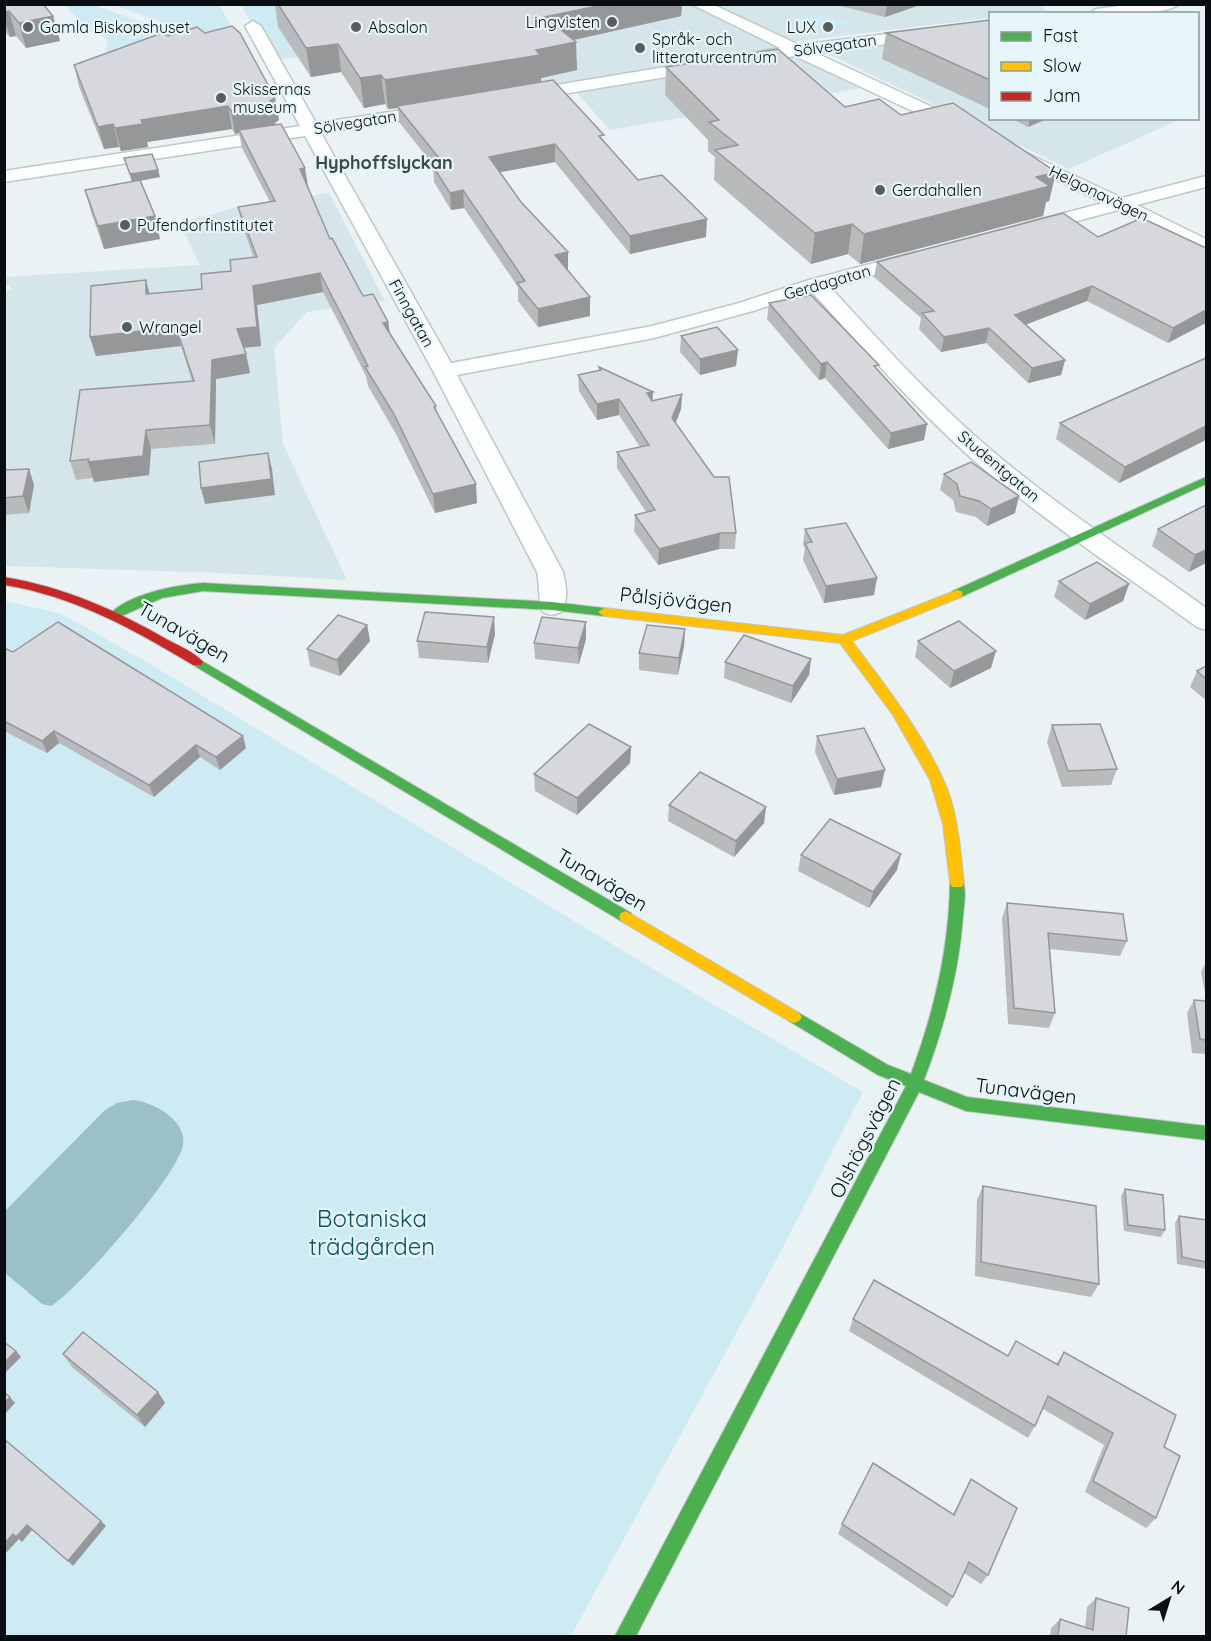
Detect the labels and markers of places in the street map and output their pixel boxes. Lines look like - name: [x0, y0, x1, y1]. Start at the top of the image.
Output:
- place label: Lingvisten: [526, 12, 600, 32]
- marker: Lingvisten: [605, 15, 619, 29]
- place label: Gamla Biskopshuset: [40, 17, 190, 37]
- place label: Absalon: [368, 17, 428, 37]
- place label: LUX: [787, 17, 816, 37]
- marker: Gamla Biskopshuset: [21, 20, 35, 34]
- marker: Absalon: [349, 20, 363, 34]
- marker: LUX: [821, 20, 835, 34]
- place label: Språk- och litteraturcentrum: [652, 29, 777, 67]
- marker: Språk- och litteraturcentrum: [633, 41, 647, 55]
- place label: Skissernas museum: [233, 79, 311, 117]
- marker: Skissernas museum: [214, 91, 228, 105]
- place label: Gerdahallen: [892, 180, 982, 200]
- marker: Gerdahallen: [873, 183, 887, 197]
- place label: Pufendorfinstitutet: [137, 215, 274, 235]
- marker: Pufendorfinstitutet: [118, 218, 132, 232]
- place label: Wrangel: [139, 317, 202, 337]
- marker: Wrangel: [120, 320, 134, 334]

